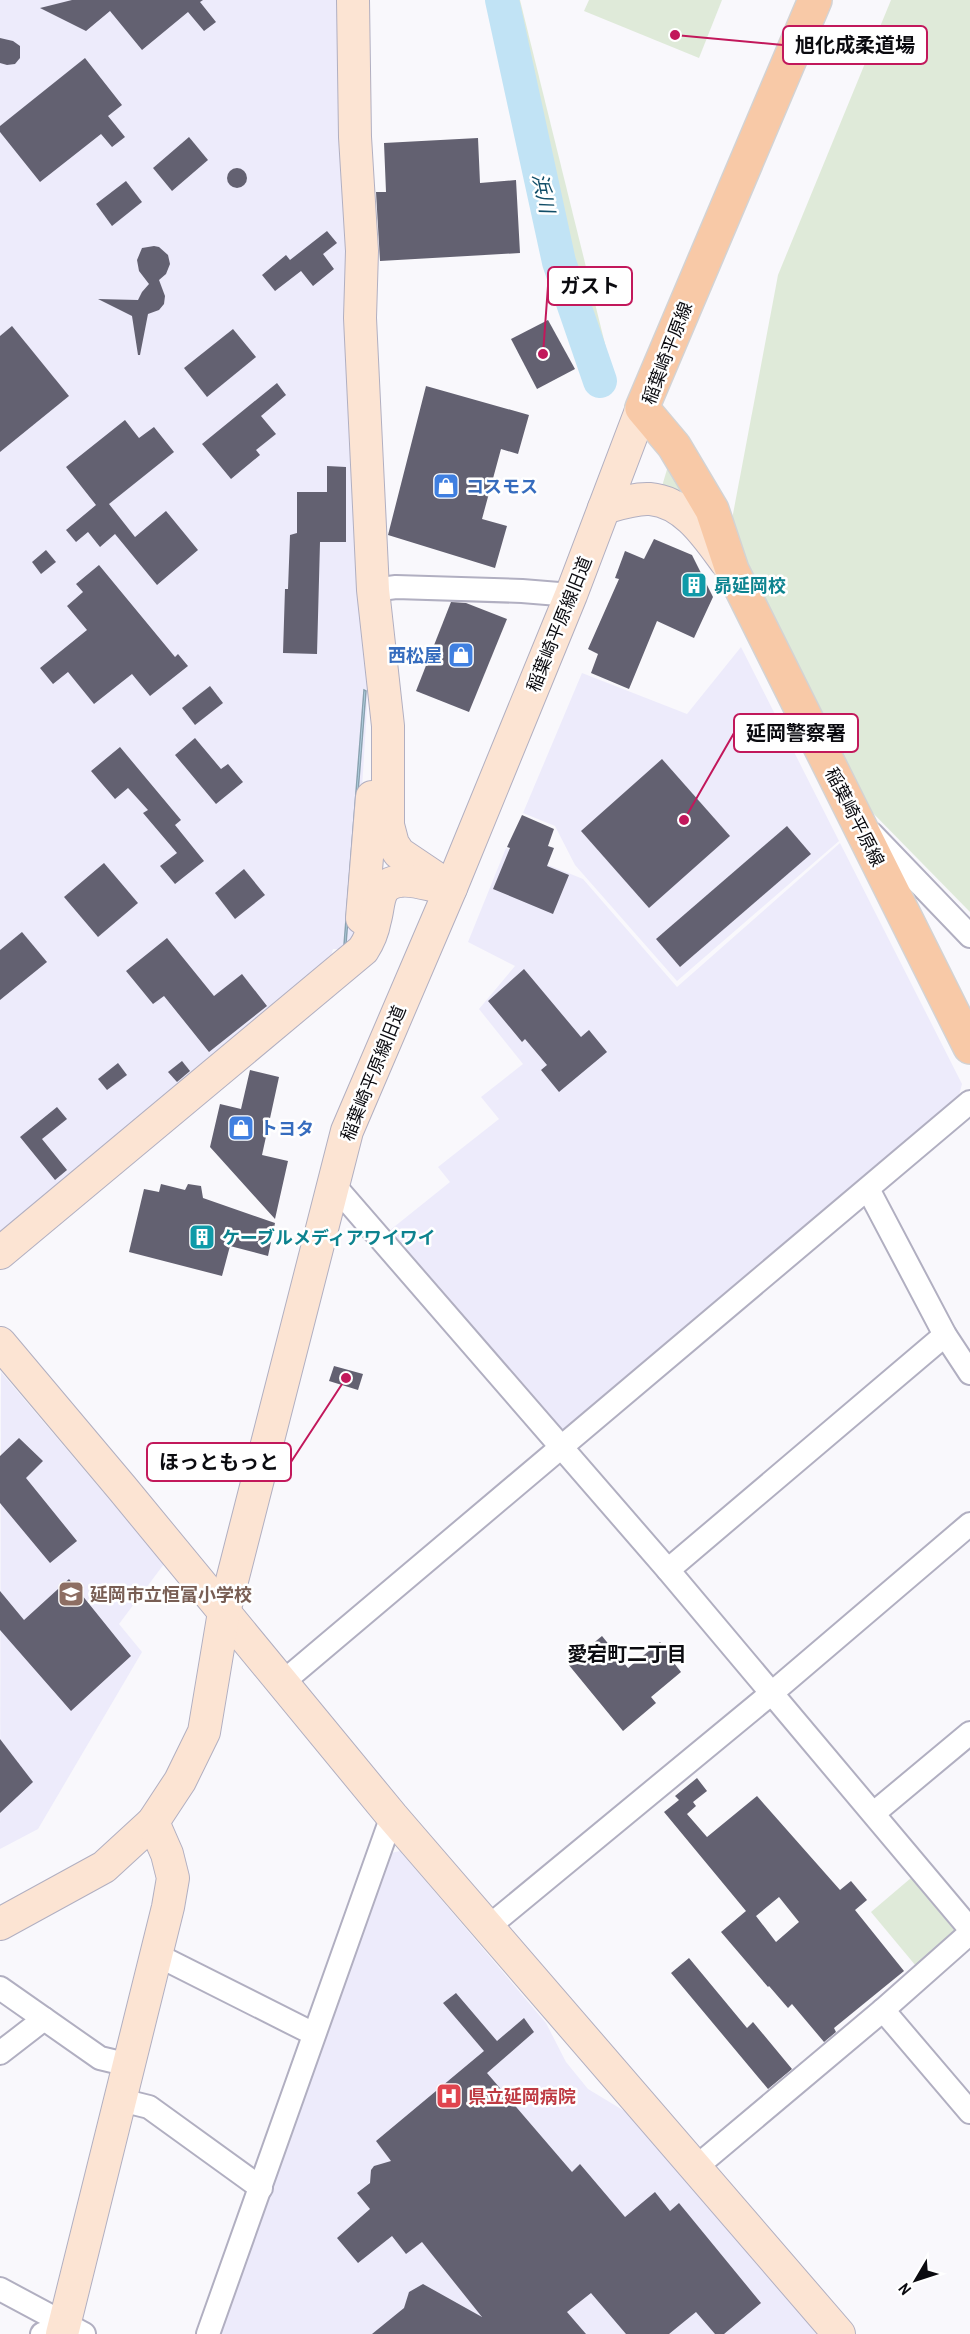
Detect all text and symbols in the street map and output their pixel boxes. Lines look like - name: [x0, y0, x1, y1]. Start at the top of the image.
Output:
- callout: 旭化成柔道場: [783, 26, 927, 64]
- text: 旭化成柔道場: [795, 31, 915, 58]
- water label: 浜川: [527, 171, 562, 217]
- callout: ガスト: [548, 267, 632, 305]
- text: ガスト: [560, 272, 620, 299]
- street label: 稲葉崎平原線: [636, 298, 698, 408]
- shop icon: コスモス: [431, 471, 461, 501]
- place label: コスモス: [466, 474, 538, 499]
- street label: 稲葉崎平原線旧道: [520, 553, 598, 695]
- building icon: 昴延岡校: [679, 570, 709, 600]
- place label: 昴延岡校: [714, 573, 786, 598]
- shop icon: 西松屋: [446, 640, 476, 670]
- place label: 西松屋: [388, 643, 442, 668]
- callout: 延岡警察署: [734, 714, 858, 752]
- text: 延岡警察署: [746, 719, 846, 746]
- street label: 稲葉崎平原線: [819, 763, 891, 871]
- street label: 稲葉崎平原線旧道: [334, 1002, 412, 1144]
- shop icon: トヨタ: [226, 1113, 256, 1143]
- place label: トヨタ: [260, 1116, 314, 1141]
- building icon: ケーブルメディアワイワイ: [187, 1222, 217, 1252]
- place label: ケーブルメディアワイワイ: [222, 1225, 436, 1250]
- callout: ほっともっと: [147, 1443, 291, 1481]
- text: ほっともっと: [159, 1448, 279, 1475]
- school or university icon: 延岡市立恒富小学校: [56, 1579, 86, 1609]
- place label: 延岡市立恒富小学校: [90, 1582, 252, 1607]
- district label: 愛宕町二丁目: [567, 1640, 687, 1667]
- hospital icon: 県立延岡病院: [434, 2081, 464, 2111]
- place label: 県立延岡病院: [468, 2084, 576, 2109]
- north arrow: [886, 2250, 946, 2310]
- text: N: [893, 2279, 916, 2300]

